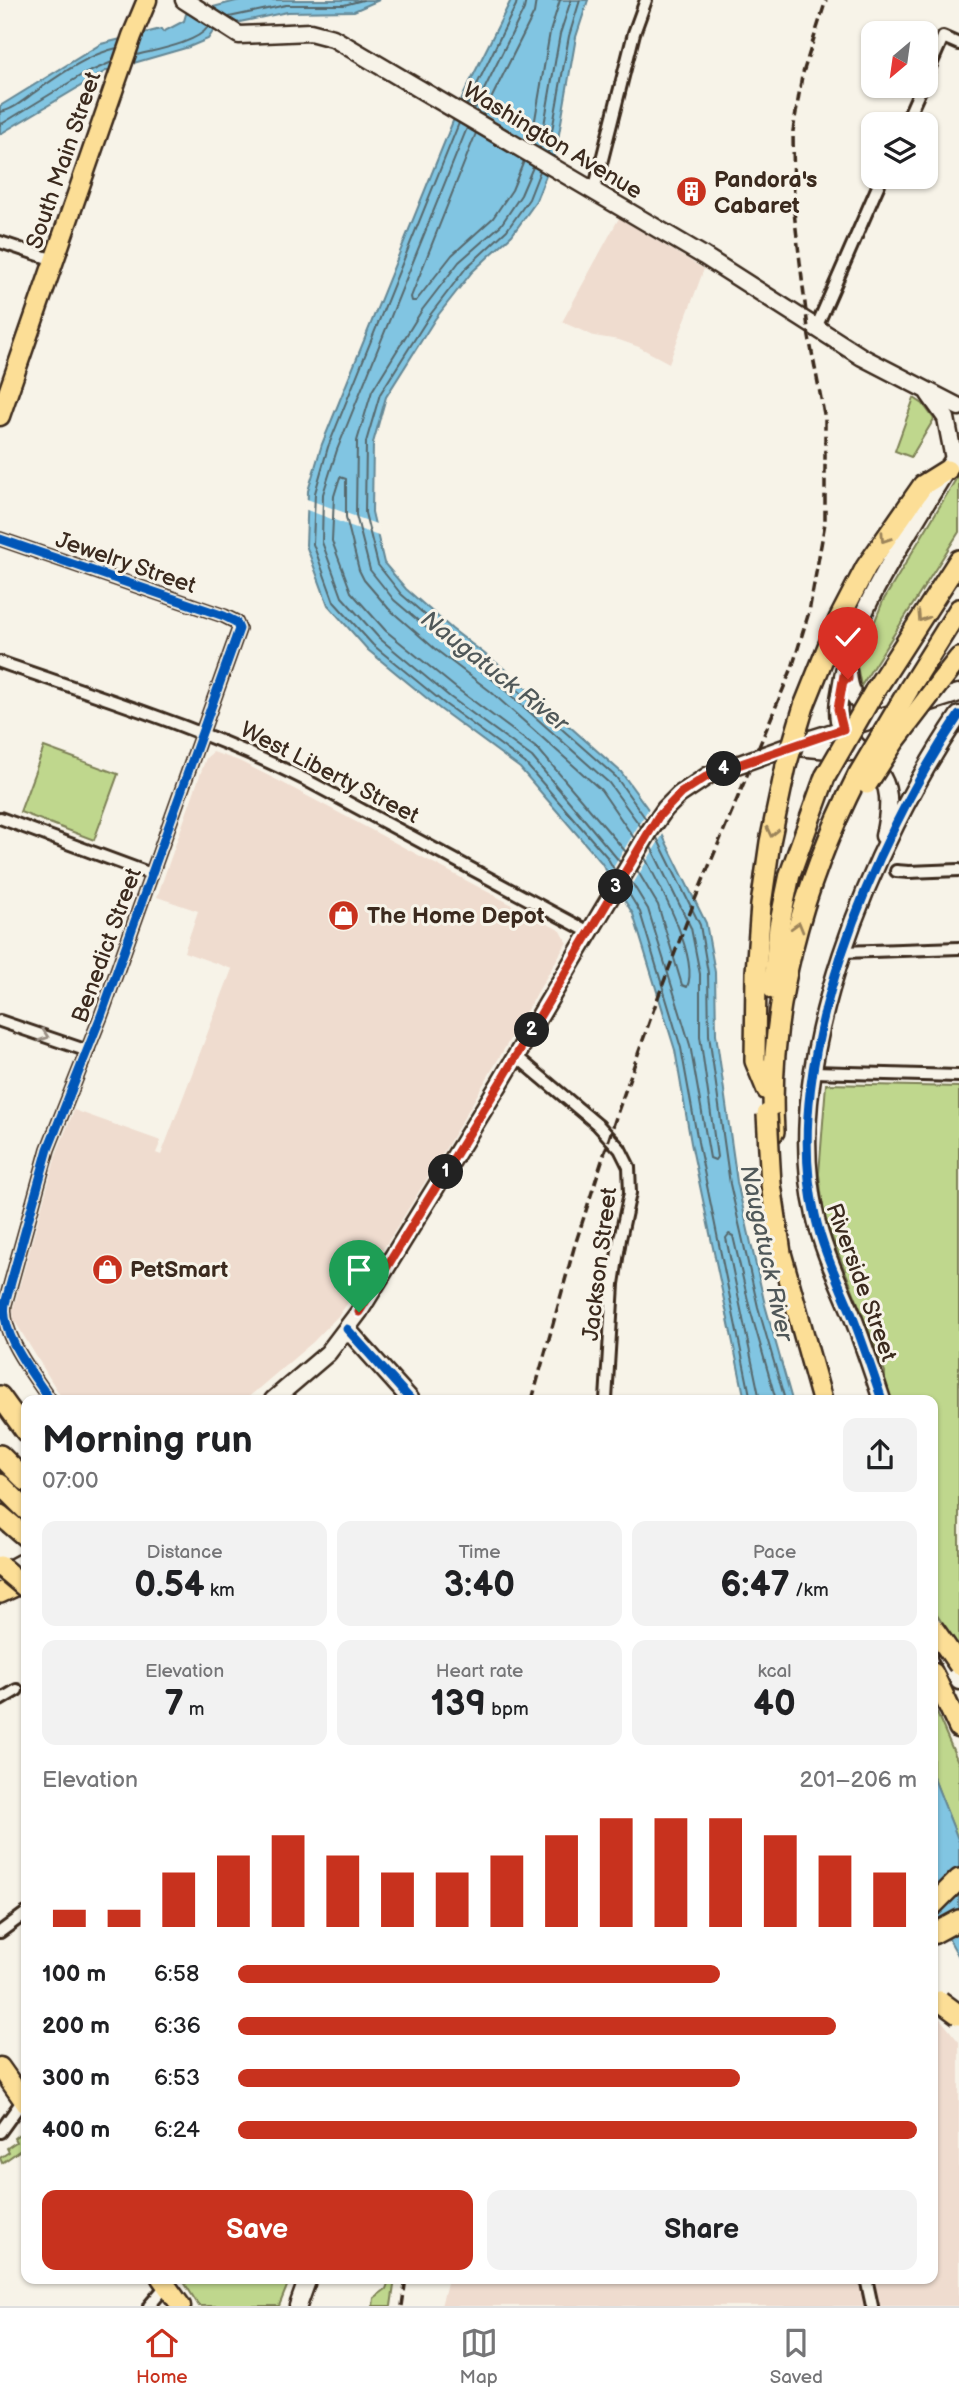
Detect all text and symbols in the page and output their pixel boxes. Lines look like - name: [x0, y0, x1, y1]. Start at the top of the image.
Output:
- north arrow: [861, 21, 938, 98]
- map controls: [861, 21, 938, 189]
- street label: South Main Street: [20, 68, 107, 253]
- street label: Washington Avenue: [458, 76, 647, 205]
- button: layers: [861, 112, 938, 189]
- place label: Pandora's Cabaret: [714, 166, 817, 220]
- building icon: Pandora's Cabaret: [674, 175, 708, 209]
- street label: Jewelry Street: [52, 526, 199, 600]
- one-way arrow: [880, 530, 893, 543]
- water label: Naugatuck River: [415, 605, 576, 739]
- pin: [818, 607, 878, 679]
- one-way arrow: [917, 610, 930, 623]
- icon: check: [829, 618, 867, 656]
- street label: West Liberty Street: [236, 716, 423, 830]
- pin: 4: [706, 752, 742, 786]
- text: 4: [718, 757, 729, 780]
- one-way arrow: [766, 826, 780, 838]
- street label: Benedict Street: [66, 864, 148, 1027]
- pin: 3: [598, 870, 634, 904]
- text: 3: [610, 875, 621, 898]
- shop icon: The Home Depot: [327, 898, 361, 932]
- place label: The Home Depot: [367, 902, 545, 930]
- one-way arrow: [790, 921, 804, 933]
- pin: 2: [514, 1012, 550, 1048]
- text: 2: [526, 1018, 537, 1041]
- one-way arrow: [37, 1028, 49, 1042]
- pin: 1: [428, 1154, 464, 1190]
- text: 1: [442, 1160, 450, 1183]
- water label: Naugatuck River: [734, 1162, 800, 1346]
- street label: Jackson Street: [577, 1186, 623, 1342]
- street label: Riverside Street: [819, 1199, 903, 1365]
- pin: [329, 1240, 389, 1312]
- icon: arrive: [340, 1251, 378, 1289]
- shop icon: PetSmart: [90, 1252, 124, 1286]
- place label: PetSmart: [130, 1256, 229, 1284]
- text: Morning run: [42, 1418, 253, 1463]
- button: share: [843, 1418, 917, 1492]
- text: 07:00: [42, 1467, 99, 1495]
- text: Distance: [147, 1541, 222, 1564]
- text: Time: [458, 1541, 501, 1564]
- text: Pace: [753, 1541, 796, 1564]
- text: 0.54: [134, 1564, 205, 1607]
- text: 3:40: [444, 1564, 515, 1607]
- text: 6:47: [720, 1564, 790, 1607]
- text: km: [205, 1579, 235, 1602]
- text: /km: [790, 1579, 829, 1602]
- text: Elevation: [145, 1660, 224, 1683]
- text: Heart rate: [436, 1660, 523, 1683]
- text: kcal: [757, 1660, 792, 1683]
- text: 7: [164, 1683, 184, 1726]
- text: 139: [430, 1683, 486, 1726]
- text: 40: [753, 1683, 796, 1726]
- text: m: [184, 1698, 205, 1721]
- text: bpm: [486, 1698, 529, 1721]
- text: Elevation: [42, 1766, 138, 1794]
- text: 201–206 m: [799, 1766, 917, 1794]
- text: 100 m: [42, 1960, 106, 1988]
- text: 6:58: [154, 1960, 199, 1988]
- text: 200 m: [42, 2012, 110, 2040]
- text: 6:36: [154, 2012, 201, 2040]
- text: 300 m: [42, 2064, 110, 2092]
- text: 6:53: [154, 2064, 200, 2092]
- text: 400 m: [42, 2116, 110, 2144]
- text: 6:24: [154, 2116, 200, 2144]
- button: Save: [42, 2190, 473, 2270]
- button: Share: [487, 2190, 917, 2270]
- tab: Home: [136, 2324, 188, 2389]
- tab: Map: [460, 2324, 498, 2389]
- tab: Saved: [770, 2324, 823, 2389]

